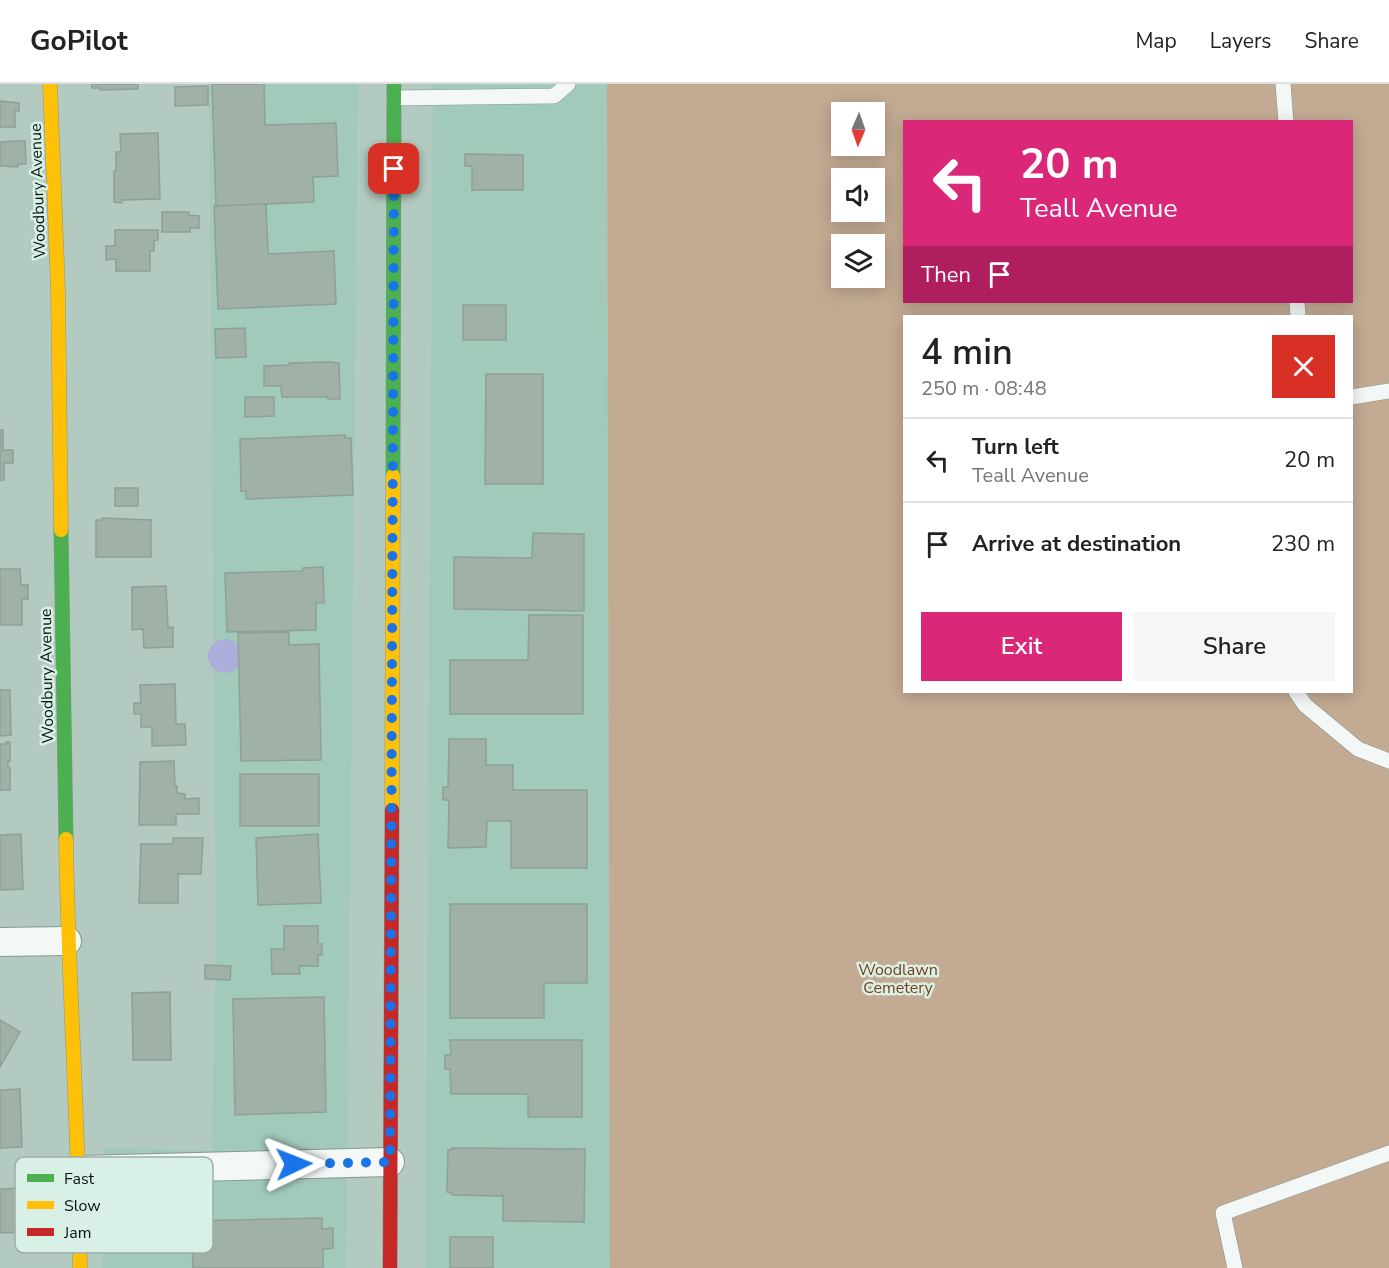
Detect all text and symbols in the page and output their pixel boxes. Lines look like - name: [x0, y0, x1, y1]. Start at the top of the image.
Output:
- text: GoPilot: [30, 22, 128, 60]
- text: Map: [1135, 27, 1177, 55]
- text: Layers: [1210, 27, 1271, 55]
- text: Share: [1304, 27, 1359, 55]
- north arrow: [831, 102, 885, 156]
- map controls: [831, 102, 885, 288]
- street label: Woodbury Avenue: [25, 123, 51, 259]
- text: 20 m: [1020, 136, 1119, 193]
- pin: [368, 143, 419, 194]
- icon: left: [921, 144, 999, 222]
- icon: arrive: [377, 152, 410, 185]
- button: sound: [831, 168, 885, 222]
- text: Teall Avenue: [1020, 190, 1178, 227]
- button: layers: [831, 234, 885, 288]
- icon: arrive: [983, 258, 1016, 291]
- text: Then: [921, 260, 971, 290]
- text: 4 min: [921, 328, 1013, 377]
- button: close: [1272, 335, 1335, 398]
- text: 250 m · 08:48: [921, 375, 1047, 402]
- text: Turn left: [972, 432, 1059, 462]
- icon: left: [921, 444, 954, 477]
- text: 20 m: [1284, 445, 1335, 475]
- text: Teall Avenue: [972, 462, 1089, 489]
- icon: arrive: [921, 528, 954, 561]
- text: Arrive at destination: [972, 529, 1181, 559]
- text: 230 m: [1271, 529, 1335, 559]
- street label: Woodbury Avenue: [35, 608, 59, 744]
- button: Exit: [921, 612, 1122, 681]
- button: Share: [1134, 612, 1335, 681]
- park label: Woodlawn Cemetery: [858, 959, 938, 999]
- position arrow: [262, 1132, 326, 1196]
- legend: [15, 1157, 213, 1253]
- text: Fast: [64, 1168, 95, 1190]
- text: Slow: [64, 1195, 101, 1217]
- text: Jam: [63, 1222, 91, 1244]

